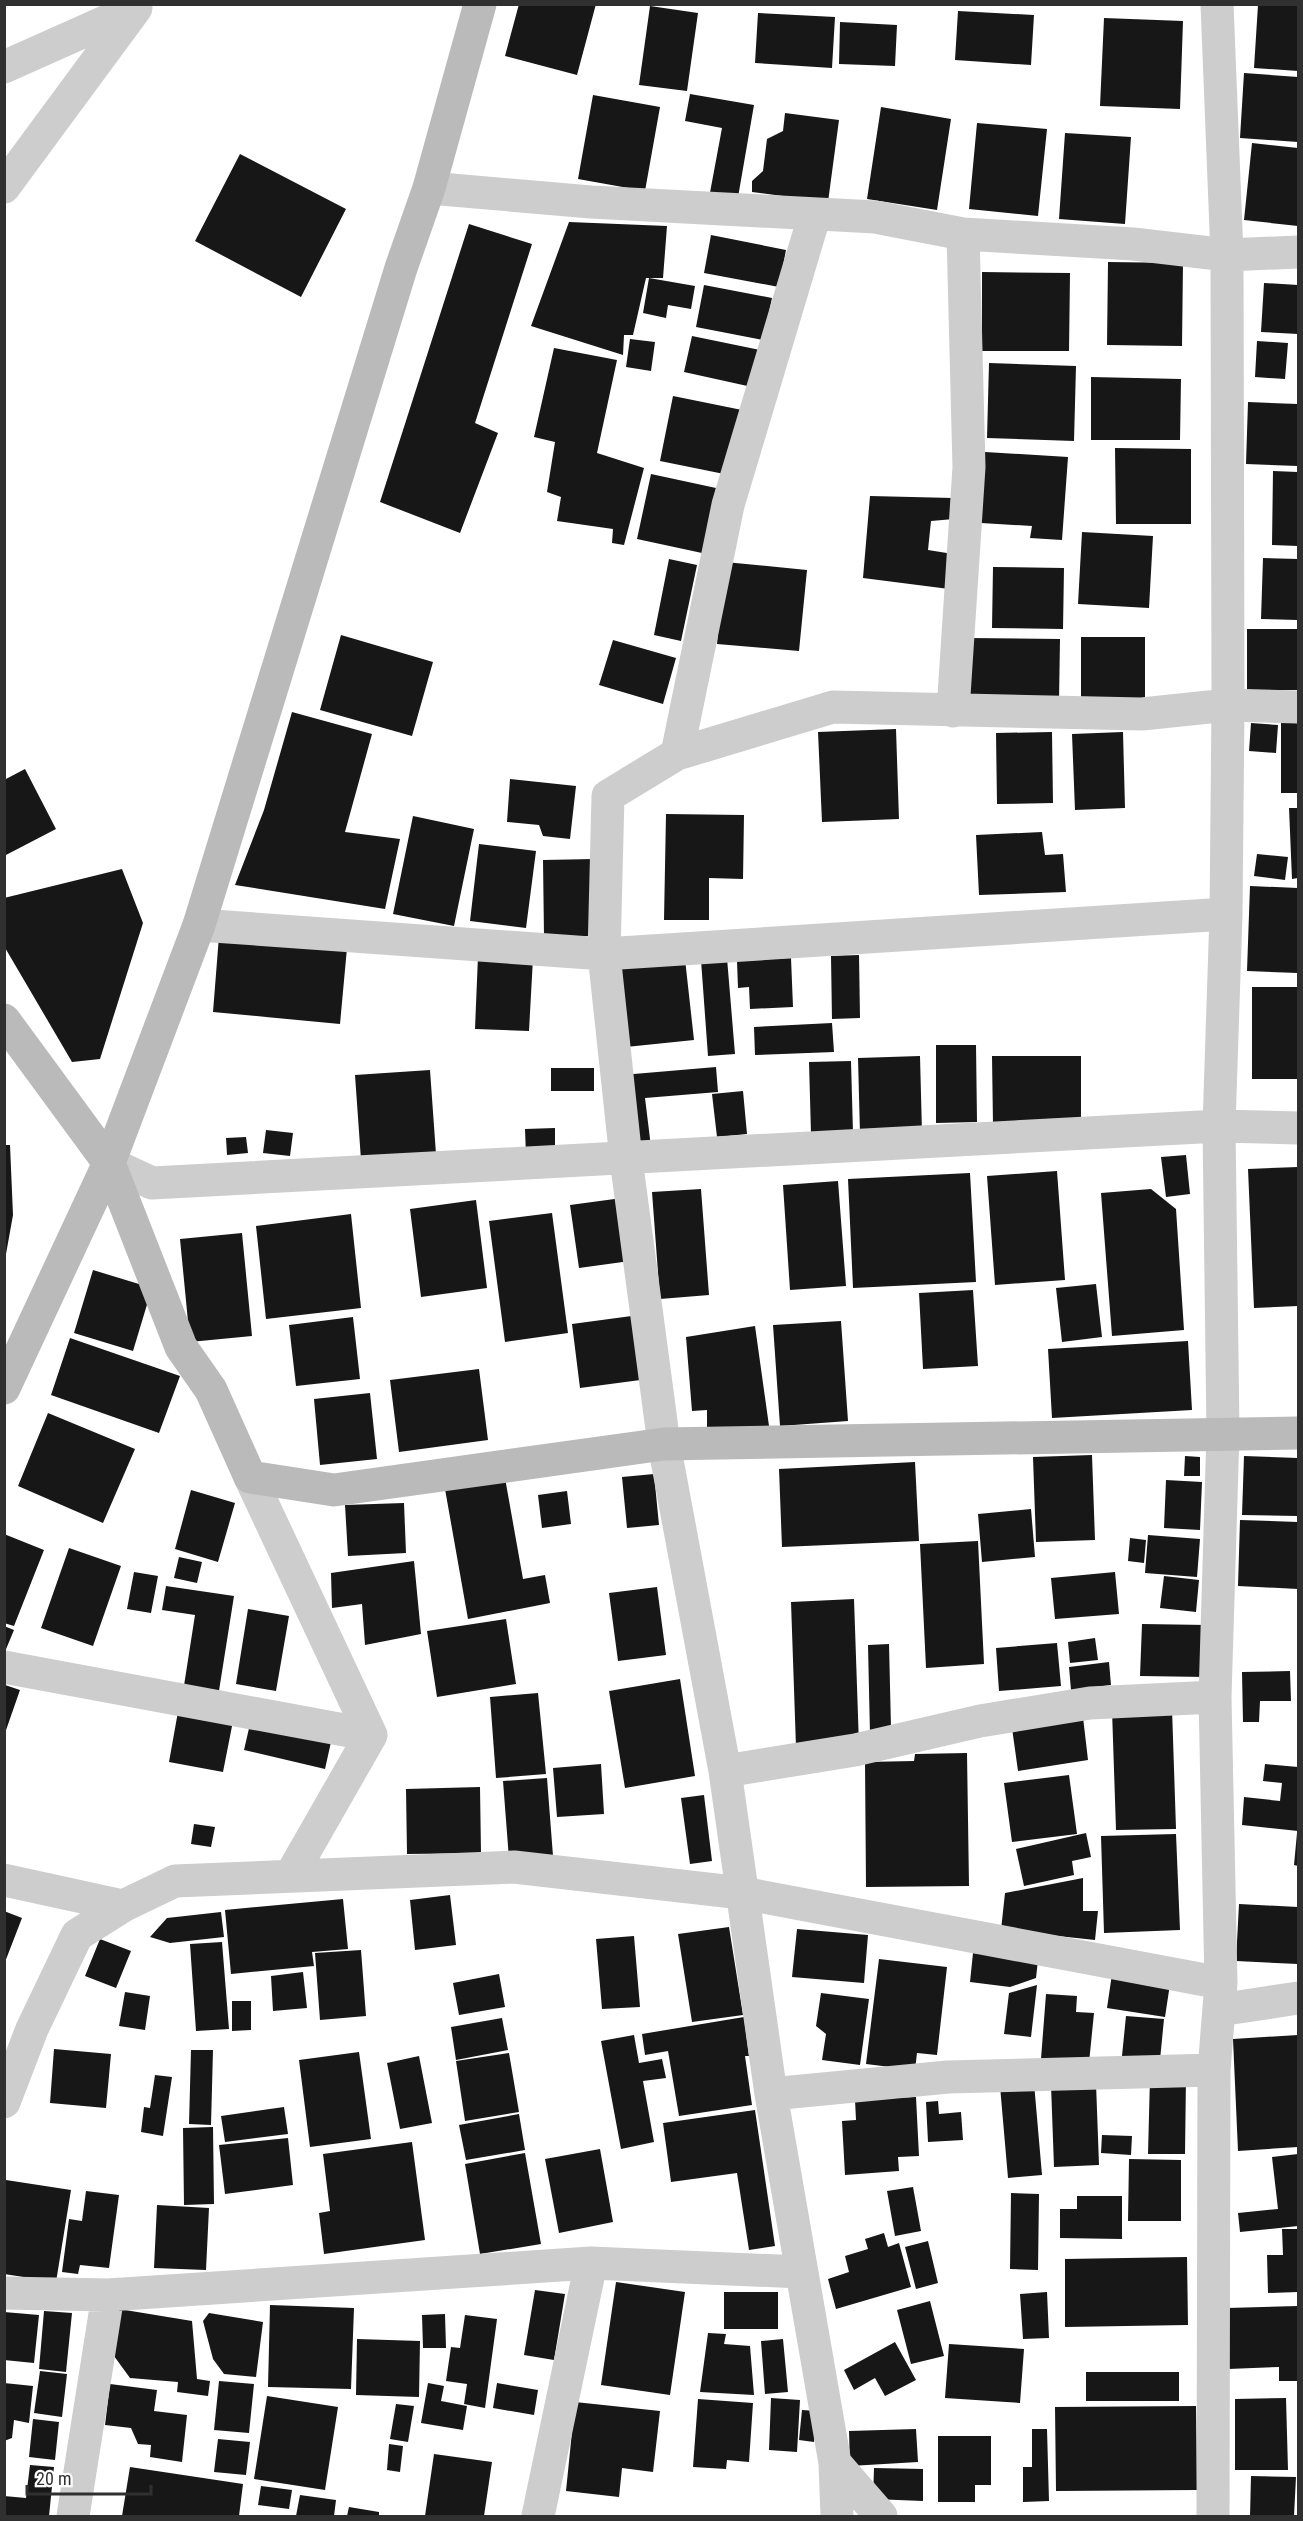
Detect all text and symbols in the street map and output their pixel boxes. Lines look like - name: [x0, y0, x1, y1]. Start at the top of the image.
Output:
- scale bar: [27, 2458, 152, 2496]
- text: 20 m: [36, 2468, 71, 2489]

